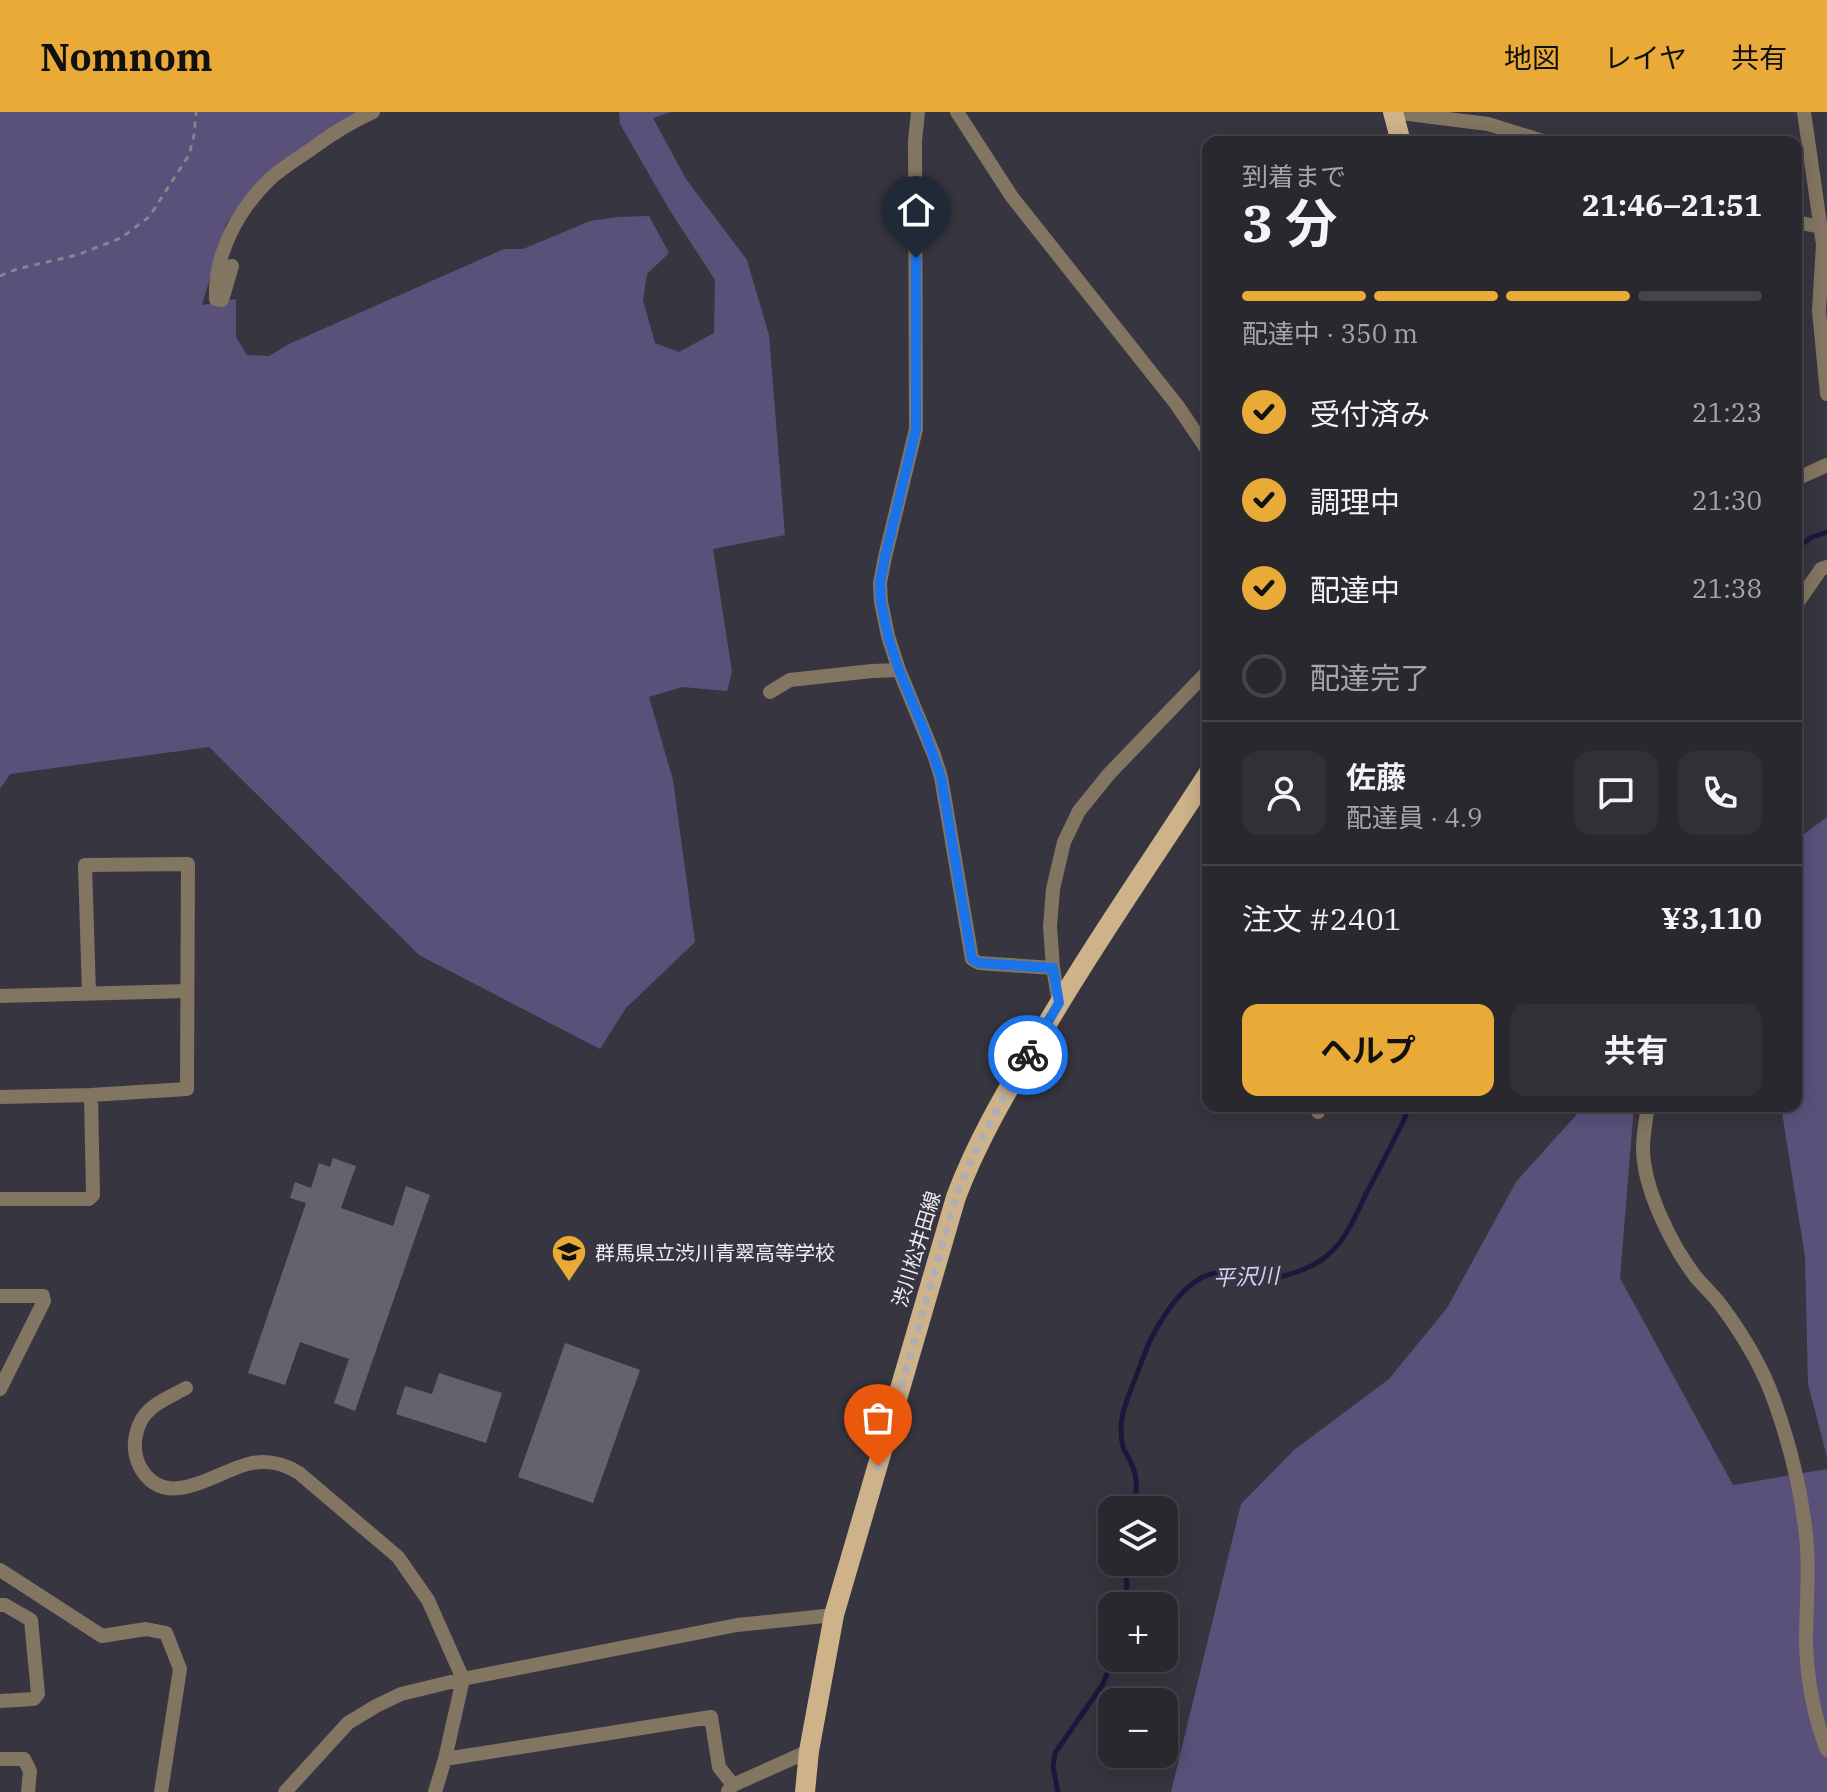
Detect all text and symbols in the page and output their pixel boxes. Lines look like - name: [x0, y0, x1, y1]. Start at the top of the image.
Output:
- text: Nomnom: [40, 32, 213, 81]
- text: 地図: [1504, 39, 1560, 76]
- text: レイヤ: [1604, 39, 1687, 76]
- text: 共有: [1731, 39, 1787, 76]
- text: 到着まで: [1242, 159, 1346, 193]
- pin: [882, 176, 950, 258]
- text: 21:46–21:51: [1582, 185, 1762, 224]
- icon: home: [894, 188, 938, 232]
- text: 3 分: [1242, 189, 1337, 256]
- text: 配達中 · 350 m: [1242, 316, 1418, 350]
- icon: check: [1242, 390, 1286, 434]
- text: 受付済み: [1310, 394, 1430, 433]
- text: 21:23: [1692, 395, 1762, 429]
- icon: check: [1242, 478, 1286, 522]
- text: 調理中: [1310, 482, 1400, 521]
- text: 21:30: [1692, 483, 1762, 517]
- icon: check: [1242, 566, 1286, 610]
- text: 配達中: [1310, 570, 1400, 609]
- text: 21:38: [1692, 571, 1762, 605]
- text: 配達完了: [1310, 658, 1430, 697]
- button: person: [1242, 751, 1326, 835]
- button: chat: [1574, 751, 1658, 835]
- button: phone: [1678, 751, 1762, 835]
- text: 佐藤: [1346, 757, 1406, 796]
- text: 配達員 · 4.9: [1346, 800, 1483, 834]
- text: ¥3,110: [1661, 898, 1762, 937]
- text: 注文 #2401: [1242, 899, 1402, 938]
- button: ヘルプ: [1242, 1004, 1494, 1096]
- button: 共有: [1510, 1004, 1762, 1096]
- courier: [988, 1015, 1068, 1095]
- icon: bike: [1006, 1033, 1050, 1077]
- street label: 渋川松井田線: [886, 1188, 946, 1310]
- school or university icon: 群馬県立渋川青翠高等学校: [550, 1233, 588, 1283]
- place label: 群馬県立渋川青翠高等学校: [595, 1239, 835, 1266]
- water label: 平沢川: [1213, 1260, 1281, 1292]
- pin: [844, 1384, 912, 1466]
- icon: bag: [856, 1396, 900, 1440]
- map controls: [1098, 1496, 1178, 1768]
- button: layers: [1098, 1496, 1178, 1576]
- button: +: [1098, 1592, 1178, 1672]
- button: −: [1098, 1688, 1178, 1768]

